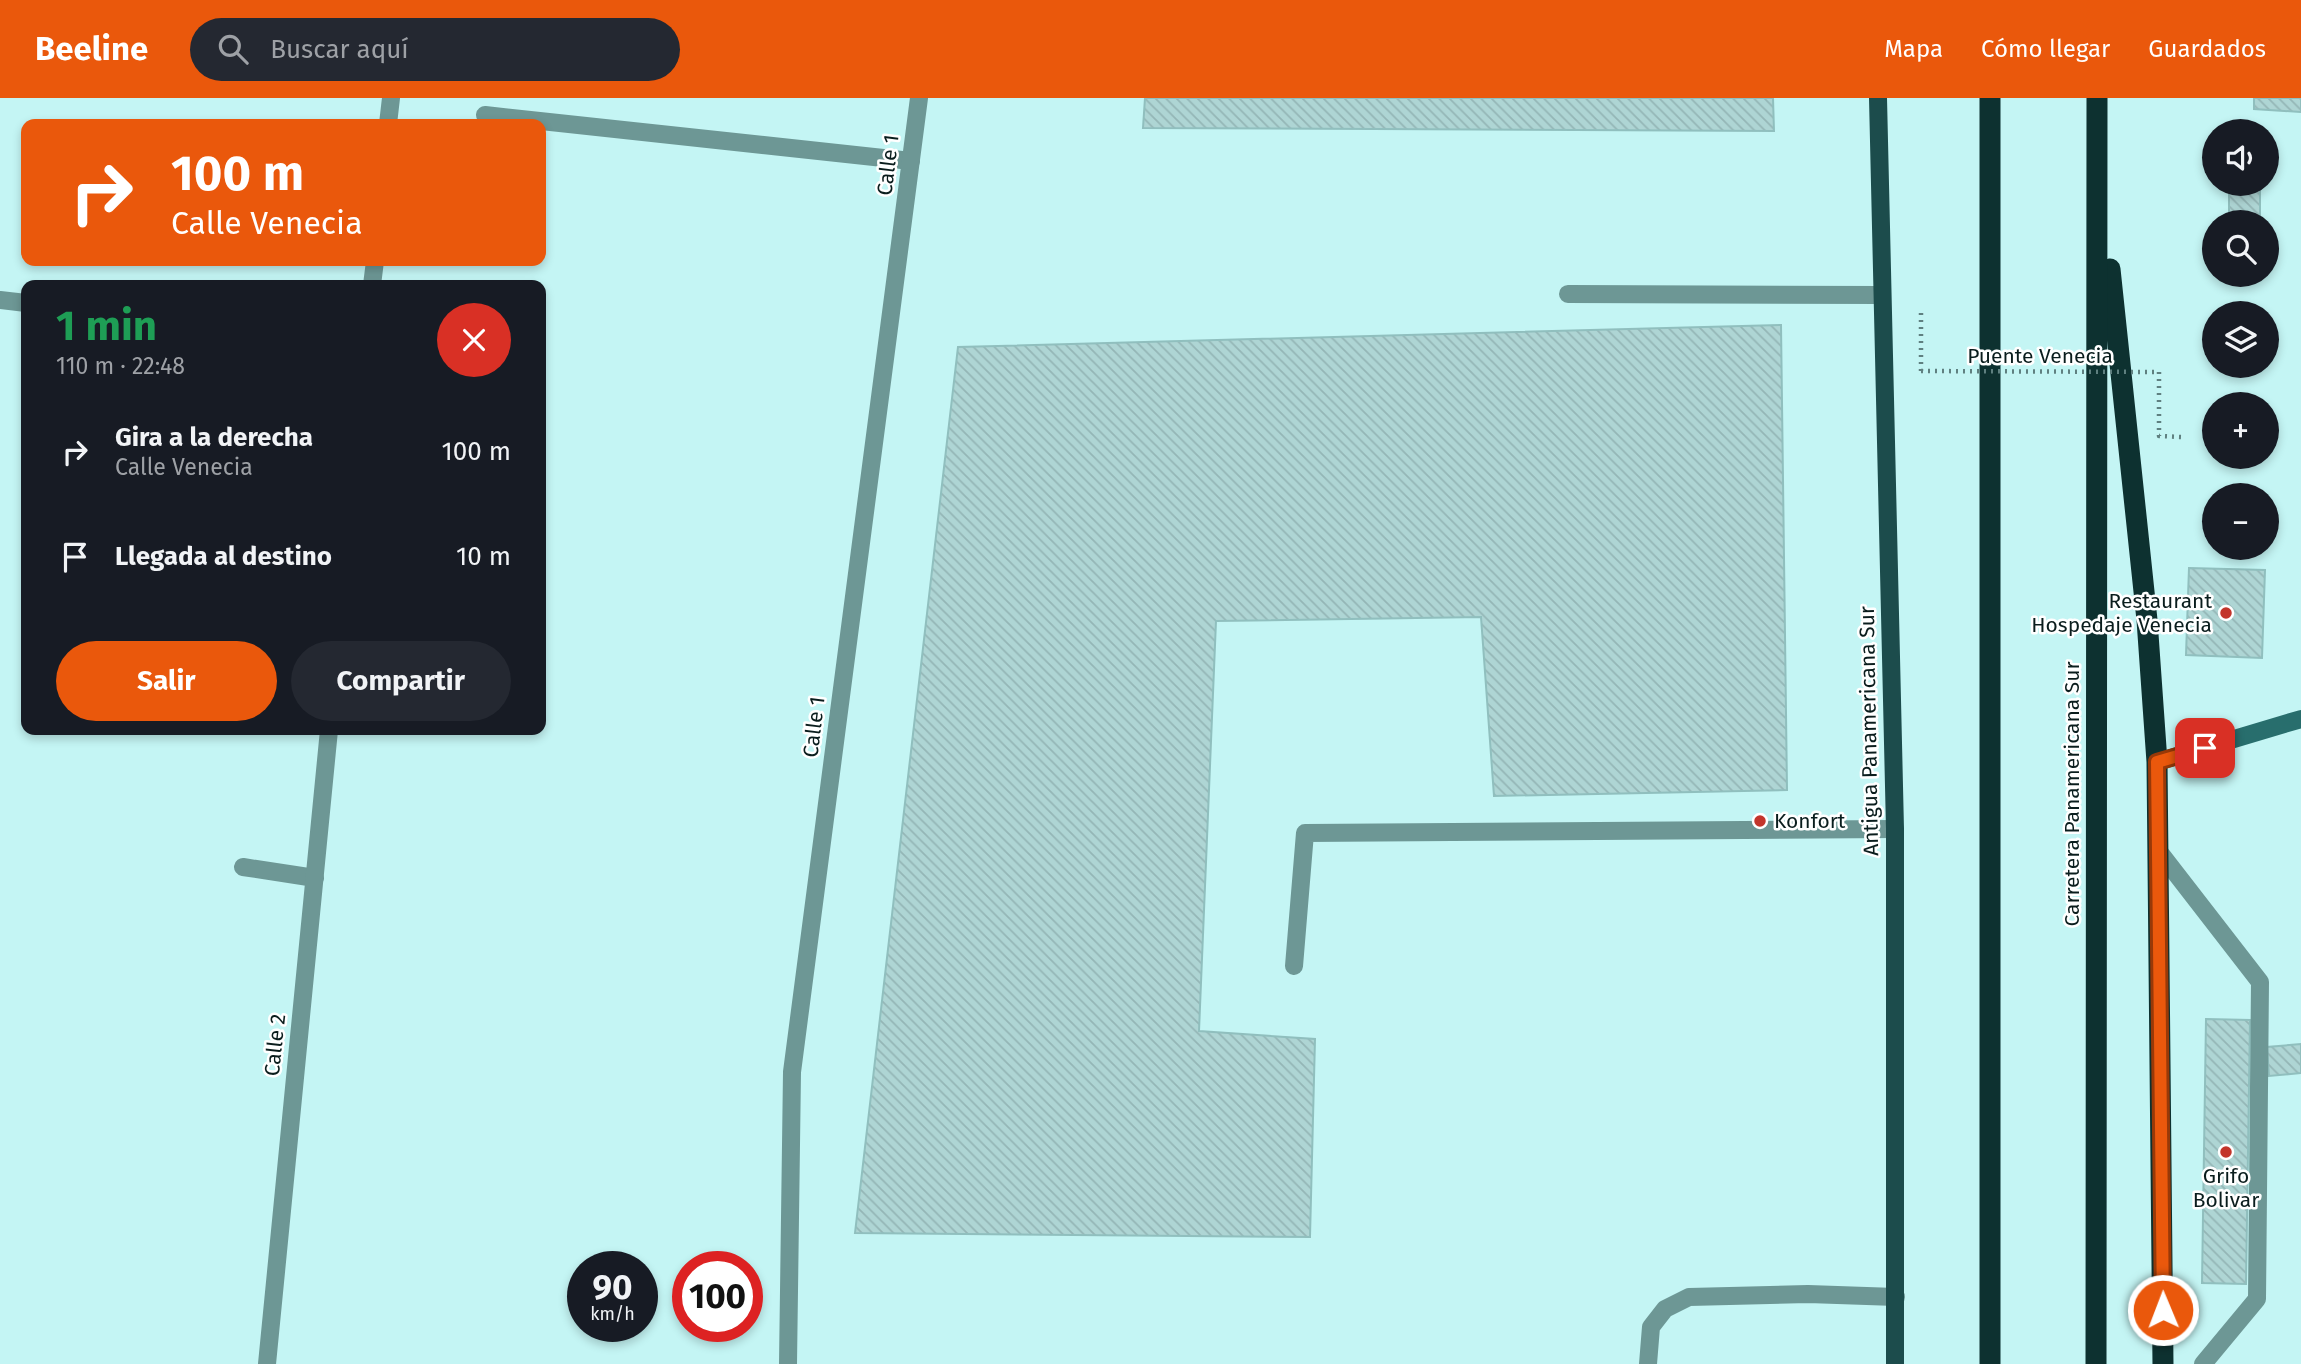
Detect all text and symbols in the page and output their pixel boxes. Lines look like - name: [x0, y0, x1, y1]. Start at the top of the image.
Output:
- search box: [190, 18, 680, 81]
- text: Beeline: [35, 29, 148, 69]
- icon: search: [214, 30, 252, 68]
- text: Buscar aquí: [270, 34, 409, 65]
- text: Mapa: [1884, 35, 1943, 63]
- text: Cómo llegar: [1981, 35, 2110, 63]
- text: Guardados: [2148, 35, 2266, 63]
- map controls: [2202, 119, 2279, 560]
- button: sound: [2202, 119, 2279, 196]
- street label: Calle 1: [871, 133, 905, 197]
- text: 100 m: [171, 144, 304, 203]
- icon: right: [56, 147, 147, 238]
- text: Calle Venecia: [171, 204, 363, 242]
- button: search: [2202, 210, 2279, 287]
- text: 1 min: [56, 301, 157, 351]
- button: layers: [2202, 301, 2279, 378]
- button: close: [437, 303, 511, 377]
- street label: Puente Venecia: [1967, 343, 2113, 369]
- text: 110 m · 22:48: [56, 352, 185, 380]
- button: +: [2202, 392, 2279, 469]
- text: Gira a la derecha: [115, 422, 313, 453]
- icon: right: [56, 433, 94, 471]
- text: 100 m: [442, 436, 511, 467]
- text: Calle Venecia: [115, 453, 253, 481]
- button: −: [2202, 483, 2279, 560]
- icon: arrive: [56, 538, 94, 576]
- text: Llegada al destino: [115, 541, 332, 572]
- text: 10 m: [456, 541, 511, 572]
- place label: Restaurant Hospedaje Venecia: [2031, 588, 2212, 638]
- marker: Restaurant Hospedaje Venecia: [2218, 605, 2234, 621]
- street label: Antigua Panamericana Sur: [1854, 606, 1884, 856]
- button: Salir: [56, 641, 277, 721]
- button: Compartir: [291, 641, 511, 721]
- street label: Carretera Panamericana Sur: [2059, 661, 2085, 927]
- street label: Calle 1: [797, 695, 831, 759]
- pin: [2175, 718, 2235, 778]
- icon: arrive: [2186, 729, 2224, 767]
- place label: Konfort: [1774, 808, 1846, 834]
- marker: Konfort: [1752, 813, 1768, 829]
- street label: Calle 2: [259, 1013, 291, 1077]
- marker: Grifo Bolivar: [2218, 1144, 2234, 1160]
- place label: Grifo Bolivar: [2193, 1163, 2259, 1213]
- speed limit sign: 100: [672, 1251, 763, 1342]
- text: 90: [592, 1266, 633, 1308]
- position arrow: [2126, 1273, 2200, 1347]
- text: km/h: [590, 1303, 635, 1325]

